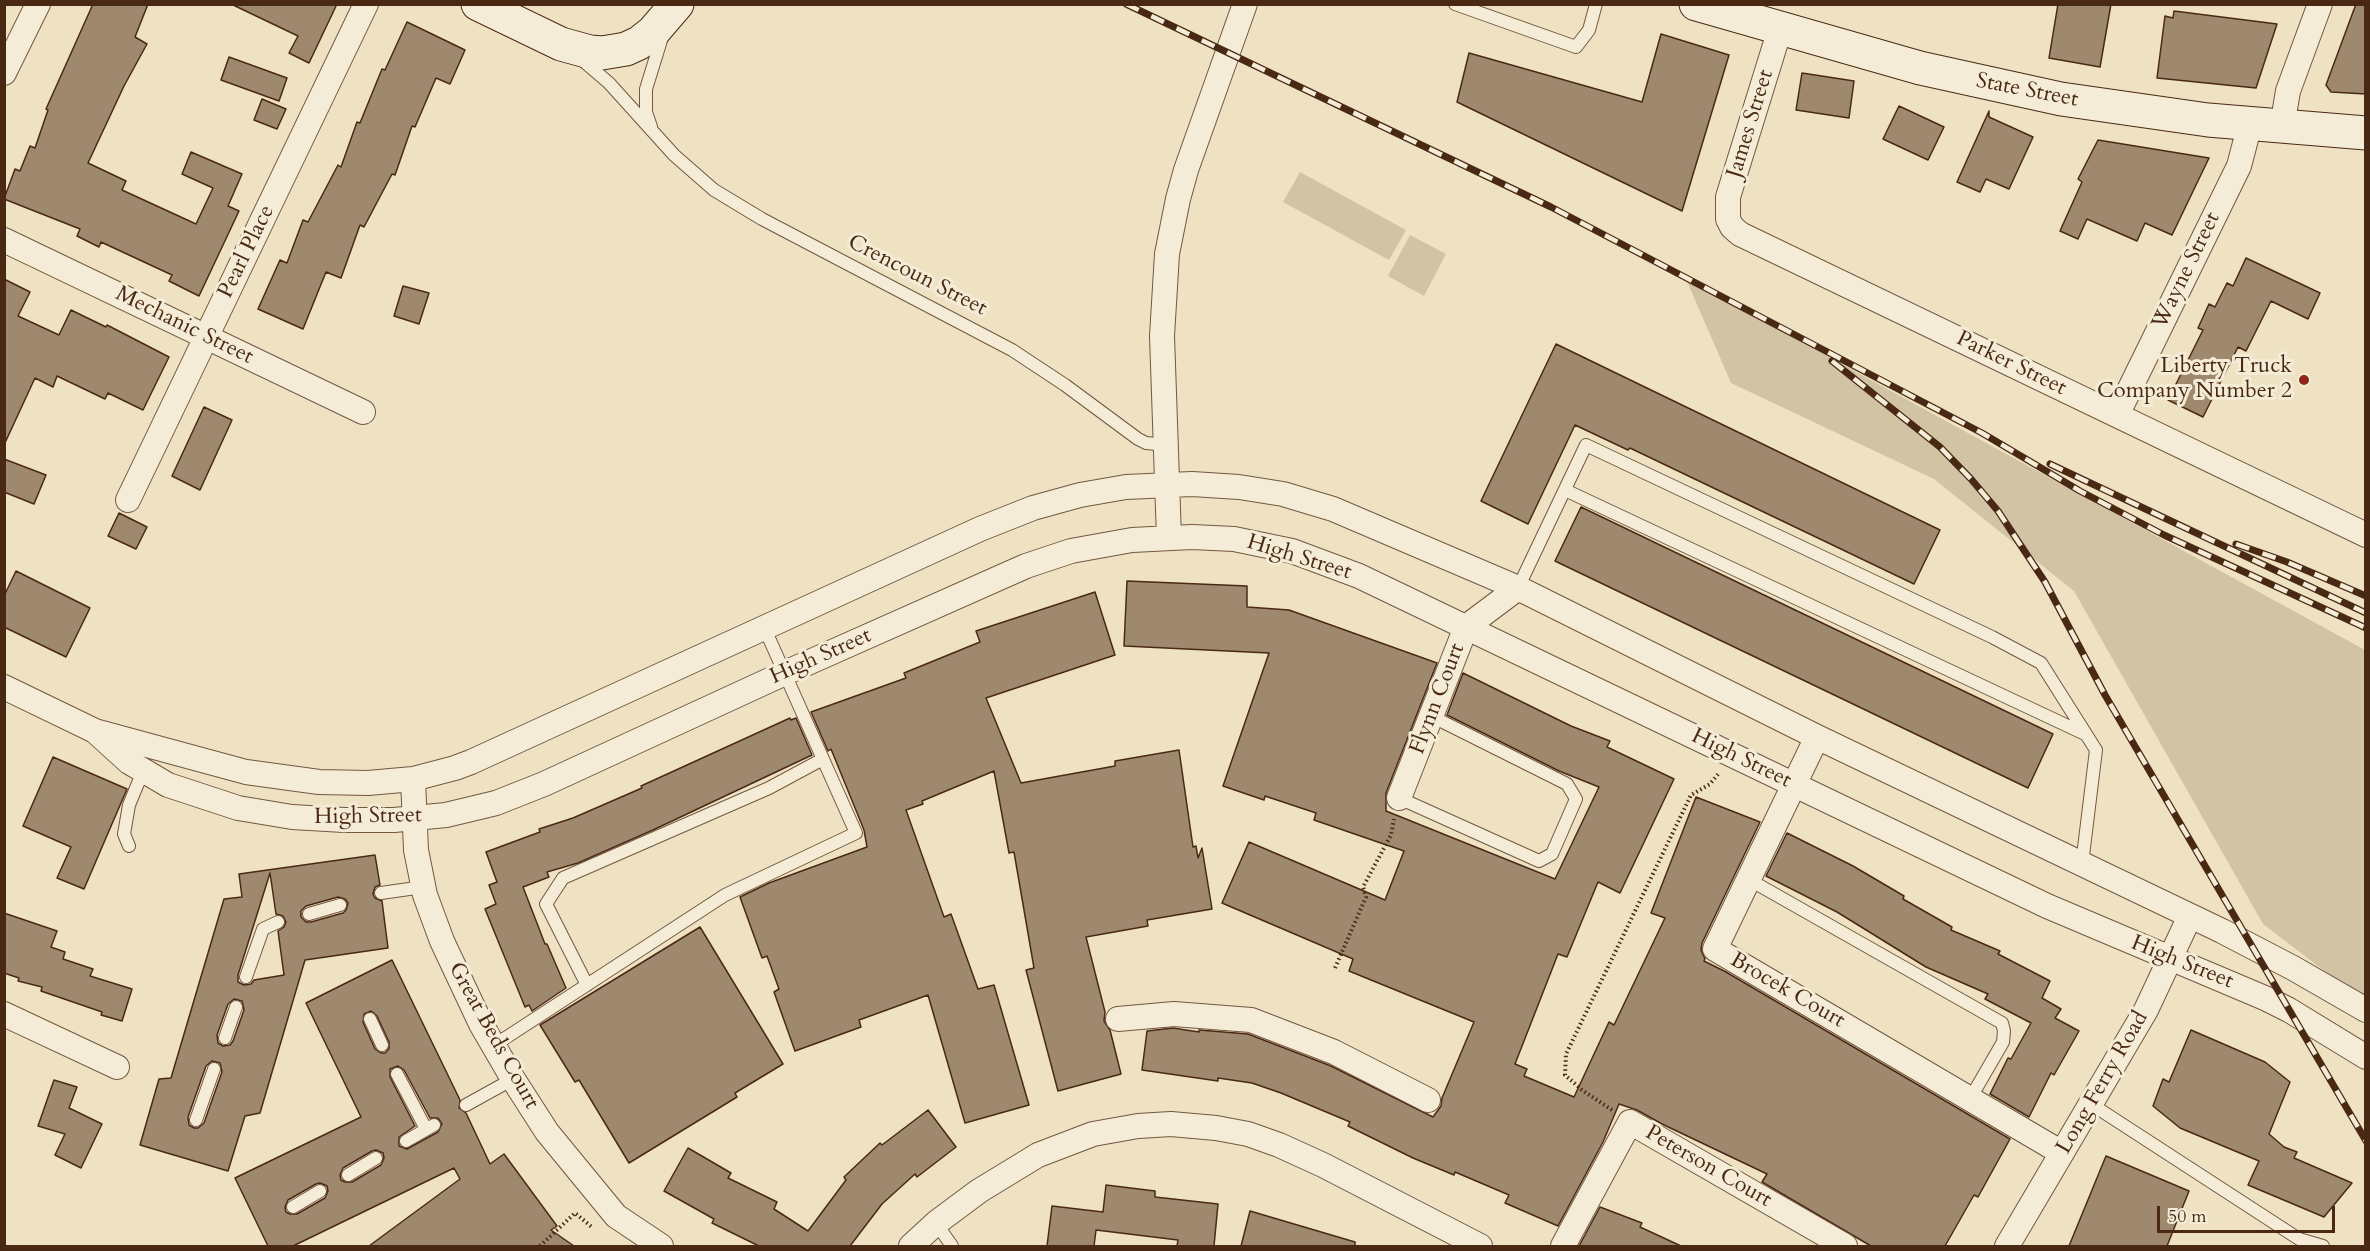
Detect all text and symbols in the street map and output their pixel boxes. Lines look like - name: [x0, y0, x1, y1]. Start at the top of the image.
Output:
- street label: James Street: [1722, 67, 1780, 181]
- street label: State Street: [1974, 68, 2080, 114]
- street label: Pearl Place: [213, 201, 281, 303]
- street label: Wayne Street: [2147, 208, 2227, 334]
- street label: Crencoun Street: [843, 230, 991, 322]
- street label: Mechanic Street: [111, 281, 257, 371]
- street label: Parker Street: [1952, 326, 2070, 402]
- place label: Liberty Truck Company Number 2: [2097, 354, 2292, 406]
- marker: Liberty Truck Company Number 2: [2297, 373, 2311, 387]
- street label: High Street: [1244, 530, 1354, 586]
- street label: High Street: [766, 623, 876, 691]
- street label: Flynn Court: [1405, 640, 1471, 758]
- street label: High Street: [1687, 724, 1795, 794]
- street label: High Street: [314, 803, 422, 831]
- street label: High Street: [2127, 931, 2237, 995]
- street label: Brocek Court: [1725, 947, 1849, 1035]
- street label: Great Beds Court: [442, 958, 544, 1114]
- street label: Long Ferry Road: [2051, 1007, 2155, 1159]
- street label: Peterson Court: [1640, 1120, 1776, 1214]
- scale bar: [2160, 1194, 2338, 1232]
- text: 50 m: [2168, 1204, 2207, 1229]

